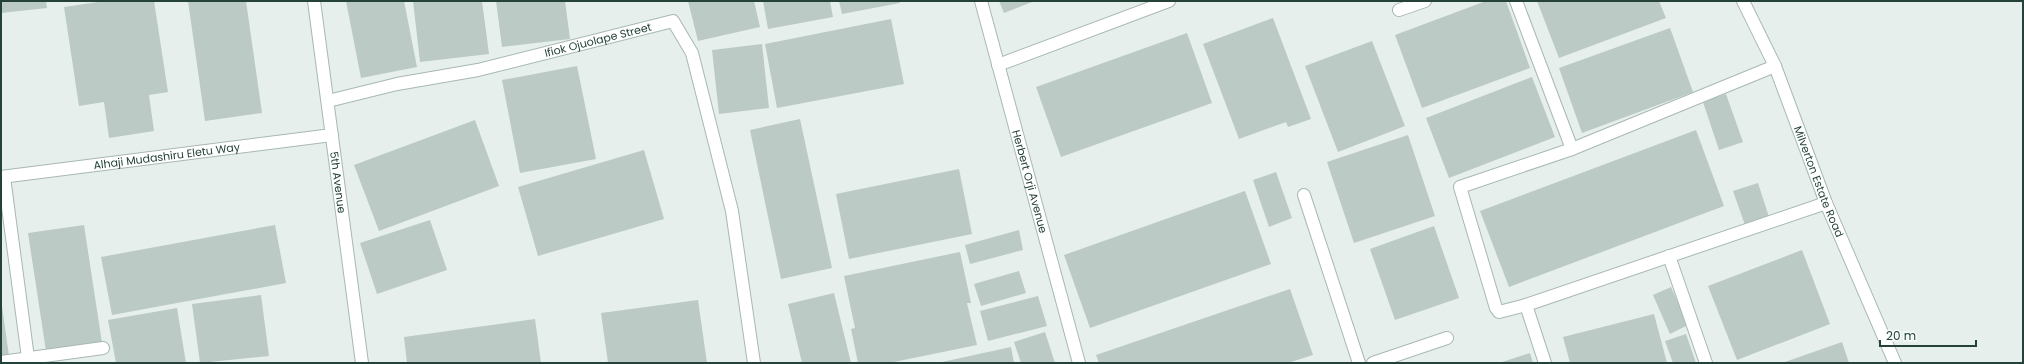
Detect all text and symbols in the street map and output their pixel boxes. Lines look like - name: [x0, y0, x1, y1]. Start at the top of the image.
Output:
- street label: Ifiok Ojuolape Street: [543, 19, 653, 61]
- street label: Milverton Estate Road: [1790, 124, 1848, 240]
- street label: Herbert Orji Avenue: [1008, 128, 1052, 235]
- street label: Alhaji Mudashiru Eletu Way: [92, 139, 242, 173]
- street label: 5th Avenue: [326, 150, 350, 214]
- scale bar: [1880, 322, 1976, 348]
- text: 20 m: [1886, 327, 1916, 344]

